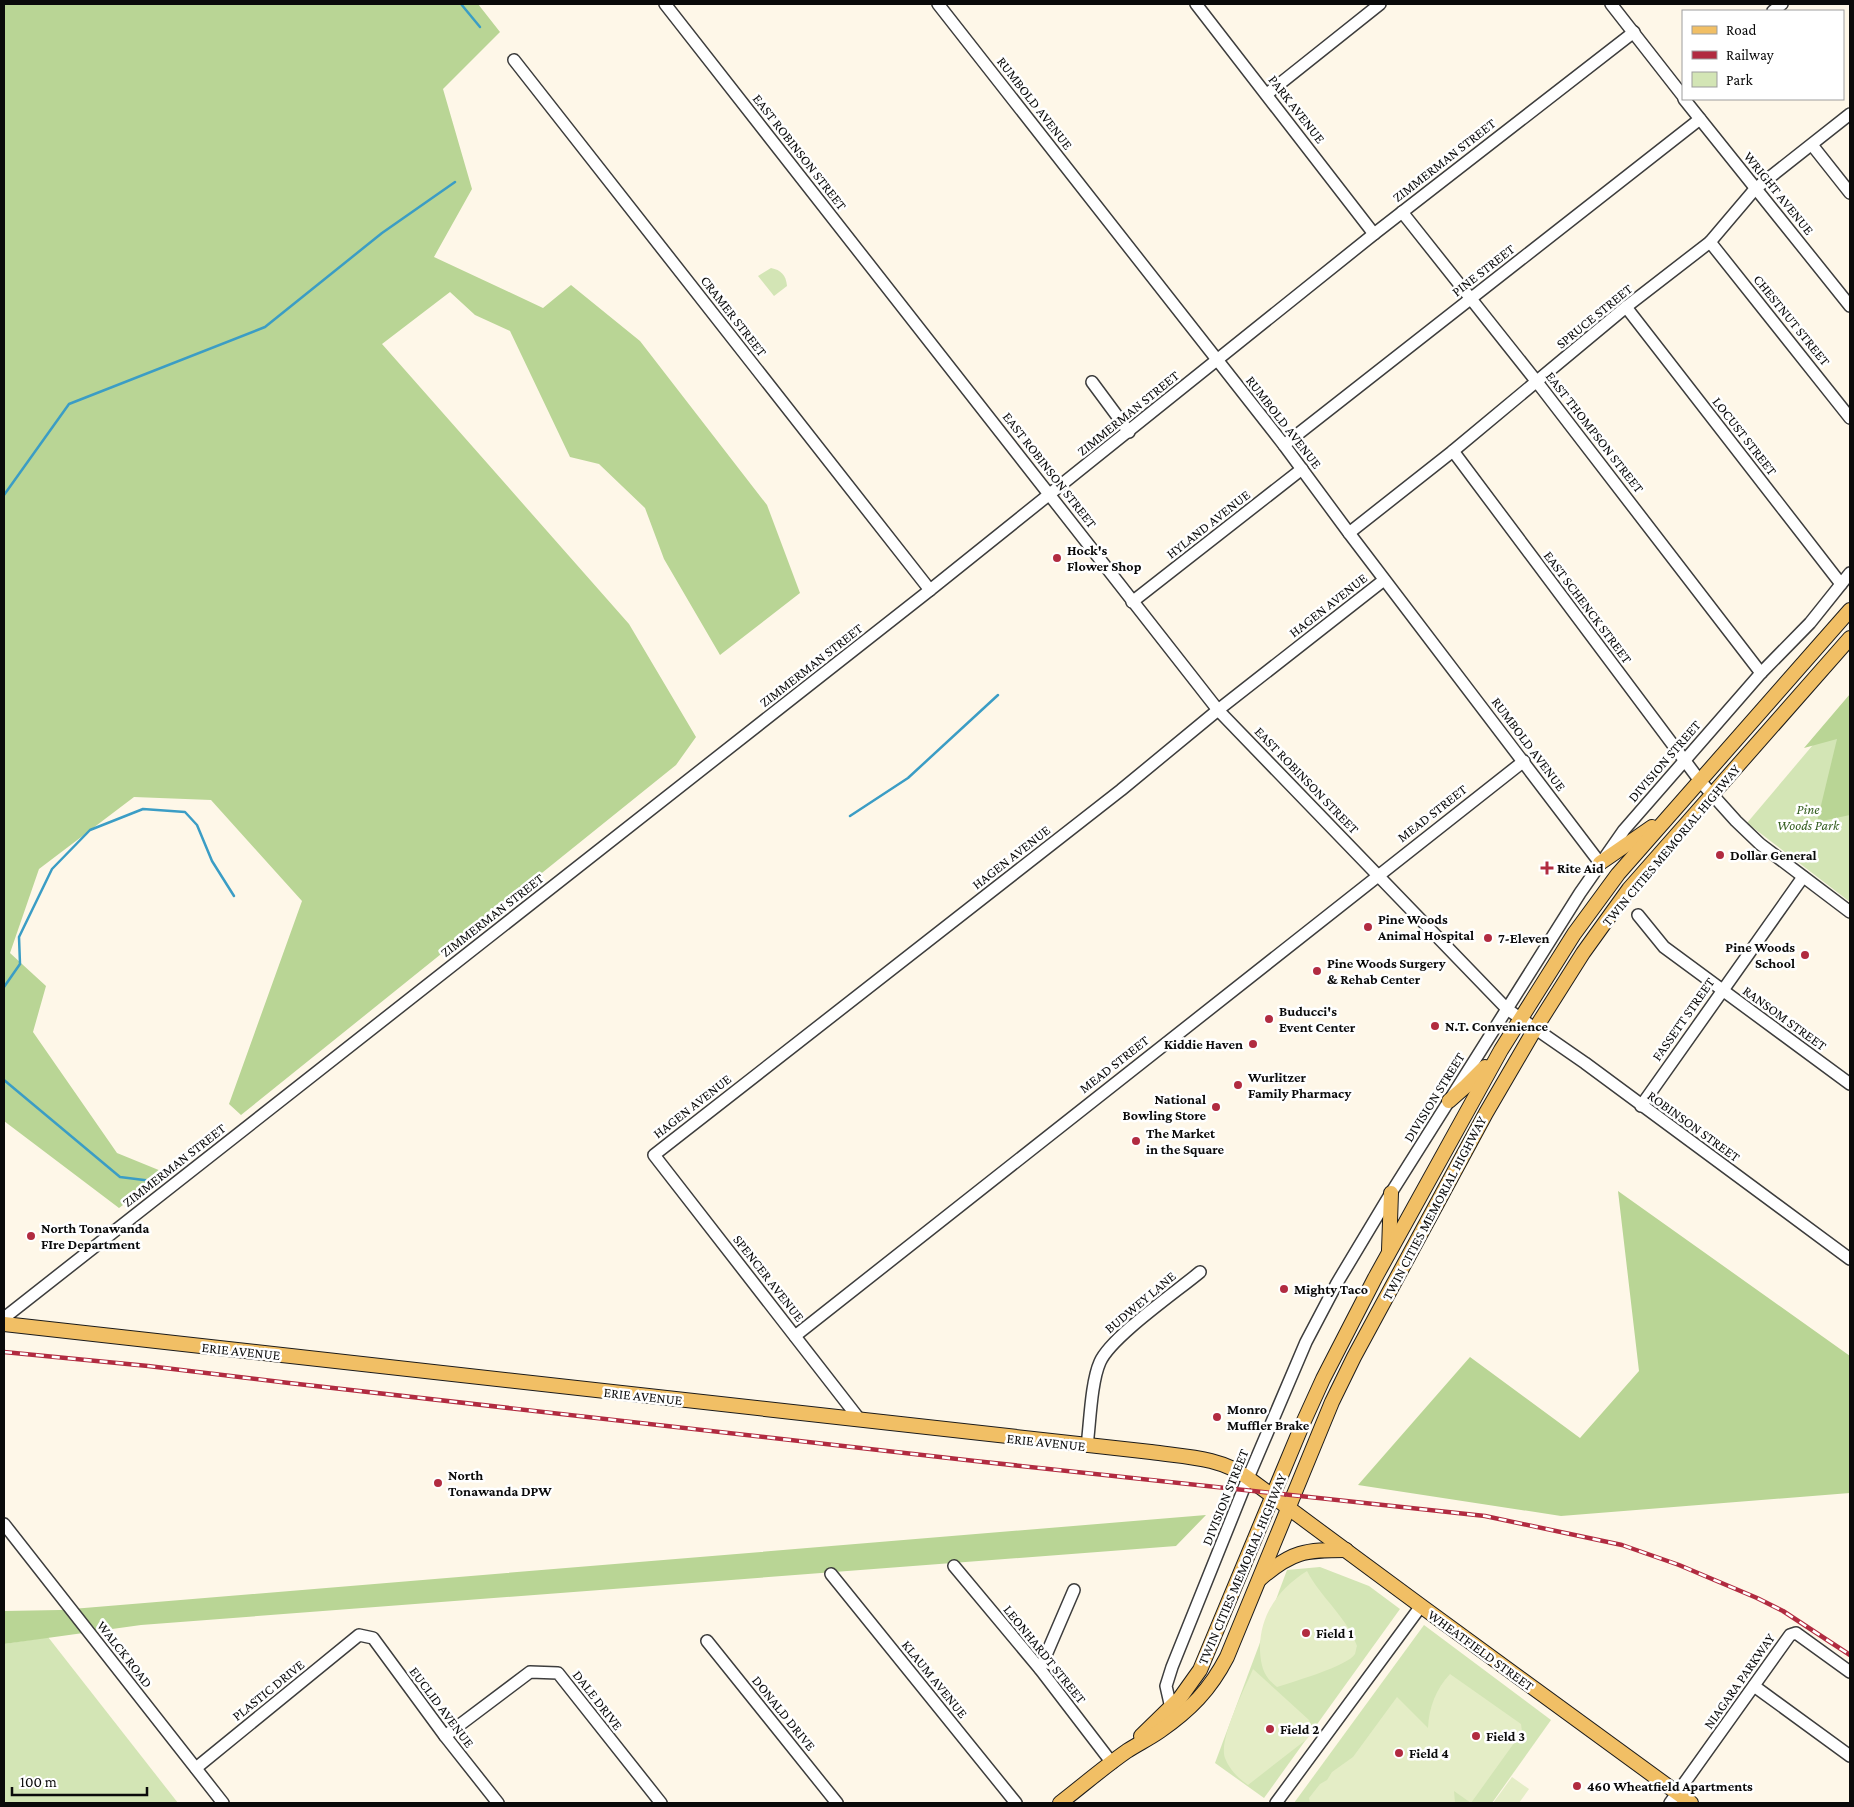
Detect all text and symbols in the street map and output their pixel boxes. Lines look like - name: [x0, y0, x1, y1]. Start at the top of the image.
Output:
- legend: [1682, 10, 1844, 100]
- text: Road: [1726, 22, 1757, 38]
- text: Railway: [1726, 47, 1774, 64]
- street label: RUMBOLD AVENUE: [994, 53, 1076, 153]
- street label: PARK AVENUE: [1265, 72, 1329, 147]
- text: Park: [1726, 72, 1753, 88]
- street label: EAST ROBINSON STREET: [750, 91, 850, 213]
- street label: ZIMMERMAN STREET: [1389, 115, 1499, 205]
- street label: WRIGHT AVENUE: [1741, 148, 1818, 238]
- street label: PINE STREET: [1448, 240, 1518, 300]
- street label: CHESTNUT STREET: [1750, 271, 1834, 369]
- street label: CRAMER STREET: [698, 273, 771, 360]
- street label: SPRUCE STREET: [1553, 280, 1636, 352]
- street label: ZIMMERMAN STREET: [1074, 367, 1182, 459]
- street label: EAST THOMPSON STREET: [1543, 368, 1648, 496]
- street label: RUMBOLD AVENUE: [1243, 372, 1325, 472]
- street label: LOCUST STREET: [1709, 394, 1781, 479]
- street label: EAST ROBINSON STREET: [1000, 409, 1100, 531]
- street label: HYLAND AVENUE: [1163, 486, 1253, 562]
- place label: Hock's Flower Shop: [1067, 542, 1142, 574]
- street label: EAST SCHENCK STREET: [1541, 548, 1636, 667]
- marker: Hock's Flower Shop: [1051, 552, 1063, 564]
- street label: HAGEN AVENUE: [1286, 569, 1370, 640]
- street label: ZIMMERMAN STREET: [756, 620, 866, 710]
- street label: RUMBOLD AVENUE: [1488, 694, 1570, 794]
- street label: DIVISION STREET: [1624, 717, 1704, 805]
- street label: EAST ROBINSON STREET: [1252, 723, 1363, 837]
- street label: TWIN CITIES MEMORIAL HIGHWAY: [1599, 760, 1744, 929]
- street label: MEAD STREET: [1394, 781, 1470, 845]
- park label: Pine Woods Park: [1777, 801, 1840, 833]
- street label: HAGEN AVENUE: [969, 821, 1053, 892]
- place label: Dollar General: [1730, 847, 1817, 863]
- marker: Dollar General: [1714, 849, 1726, 861]
- place label: Rite Aid: [1557, 860, 1604, 876]
- marker: Rite Aid: [1541, 862, 1553, 874]
- street label: ZIMMERMAN STREET: [437, 870, 547, 960]
- place label: Pine Woods Animal Hospital: [1377, 911, 1474, 943]
- marker: Pine Woods Animal Hospital: [1362, 921, 1374, 933]
- place label: 7-Eleven: [1498, 930, 1549, 946]
- marker: 7-Eleven: [1482, 932, 1494, 944]
- place label: Pine Woods School: [1725, 939, 1795, 971]
- marker: Pine Woods School: [1799, 949, 1811, 961]
- place label: Pine Woods Surgery & Rehab Center: [1327, 955, 1446, 987]
- marker: Pine Woods Surgery & Rehab Center: [1311, 965, 1323, 977]
- street label: FASSETT STREET: [1648, 974, 1718, 1064]
- street label: RANSOM STREET: [1740, 982, 1830, 1054]
- place label: Buducci's Event Center: [1279, 1003, 1356, 1035]
- marker: Buducci's Event Center: [1263, 1013, 1275, 1025]
- place label: N.T. Convenience: [1445, 1018, 1548, 1034]
- marker: N.T. Convenience: [1429, 1020, 1441, 1032]
- street label: MEAD STREET: [1076, 1032, 1152, 1096]
- place label: Kiddie Haven: [1164, 1036, 1243, 1052]
- marker: Kiddie Haven: [1247, 1038, 1259, 1050]
- street label: DIVISION STREET: [1400, 1049, 1468, 1145]
- place label: Wurlitzer Family Pharmacy: [1247, 1069, 1351, 1101]
- street label: HAGEN AVENUE: [650, 1070, 734, 1141]
- marker: Wurlitzer Family Pharmacy: [1232, 1079, 1244, 1091]
- street label: ROBINSON STREET: [1645, 1087, 1744, 1165]
- place label: National Bowling Store: [1123, 1091, 1206, 1123]
- marker: National Bowling Store: [1210, 1101, 1222, 1113]
- street label: TWIN CITIES MEMORIAL HIGHWAY: [1379, 1113, 1490, 1303]
- street label: ZIMMERMAN STREET: [119, 1120, 229, 1210]
- place label: The Market in the Square: [1146, 1125, 1225, 1157]
- marker: The Market in the Square: [1130, 1135, 1142, 1147]
- place label: North Tonawanda FIre Department: [41, 1220, 149, 1252]
- marker: North Tonawanda FIre Department: [25, 1230, 37, 1242]
- street label: SPENCER AVENUE: [730, 1231, 808, 1325]
- street label: BUDWEY LANE: [1101, 1267, 1179, 1336]
- place label: Mighty Taco: [1294, 1281, 1368, 1297]
- marker: Mighty Taco: [1278, 1283, 1290, 1295]
- street label: ERIE AVENUE: [201, 1339, 282, 1363]
- street label: ERIE AVENUE: [603, 1384, 684, 1408]
- place label: Monro Muffler Brake: [1227, 1401, 1310, 1433]
- marker: Monro Muffler Brake: [1211, 1411, 1223, 1423]
- street label: ERIE AVENUE: [1006, 1430, 1087, 1454]
- street label: DIVISION STREET: [1198, 1446, 1252, 1548]
- place label: North Tonawanda DPW: [448, 1467, 552, 1499]
- street label: TWIN CITIES MEMORIAL HIGHWAY: [1194, 1470, 1290, 1667]
- marker: North Tonawanda DPW: [432, 1477, 444, 1489]
- street label: LEONHARDT STREET: [1000, 1602, 1090, 1707]
- street label: WHEATFIELD STREET: [1425, 1606, 1537, 1694]
- street label: WALCK ROAD: [94, 1617, 156, 1691]
- place label: Field 1: [1316, 1625, 1353, 1641]
- marker: Field 1: [1300, 1627, 1312, 1639]
- street label: NIAGARA PARKWAY: [1700, 1630, 1778, 1732]
- street label: KLAUM AVENUE: [899, 1637, 971, 1721]
- street label: PLASTIC DRIVE: [229, 1656, 308, 1724]
- street label: EUCLID AVENUE: [406, 1663, 478, 1751]
- street label: DALE DRIVE: [570, 1667, 627, 1733]
- street label: DONALD DRIVE: [749, 1672, 819, 1754]
- place label: Field 2: [1280, 1721, 1319, 1737]
- marker: Field 2: [1264, 1723, 1276, 1735]
- place label: Field 3: [1486, 1728, 1525, 1744]
- marker: Field 3: [1470, 1730, 1482, 1742]
- place label: Field 4: [1409, 1745, 1449, 1761]
- marker: Field 4: [1393, 1747, 1405, 1759]
- scale bar: [12, 1764, 148, 1796]
- text: 100 m: [20, 1774, 57, 1790]
- place label: 460 Wheatfield Apartments: [1587, 1778, 1753, 1794]
- marker: 460 Wheatfield Apartments: [1571, 1780, 1583, 1792]

